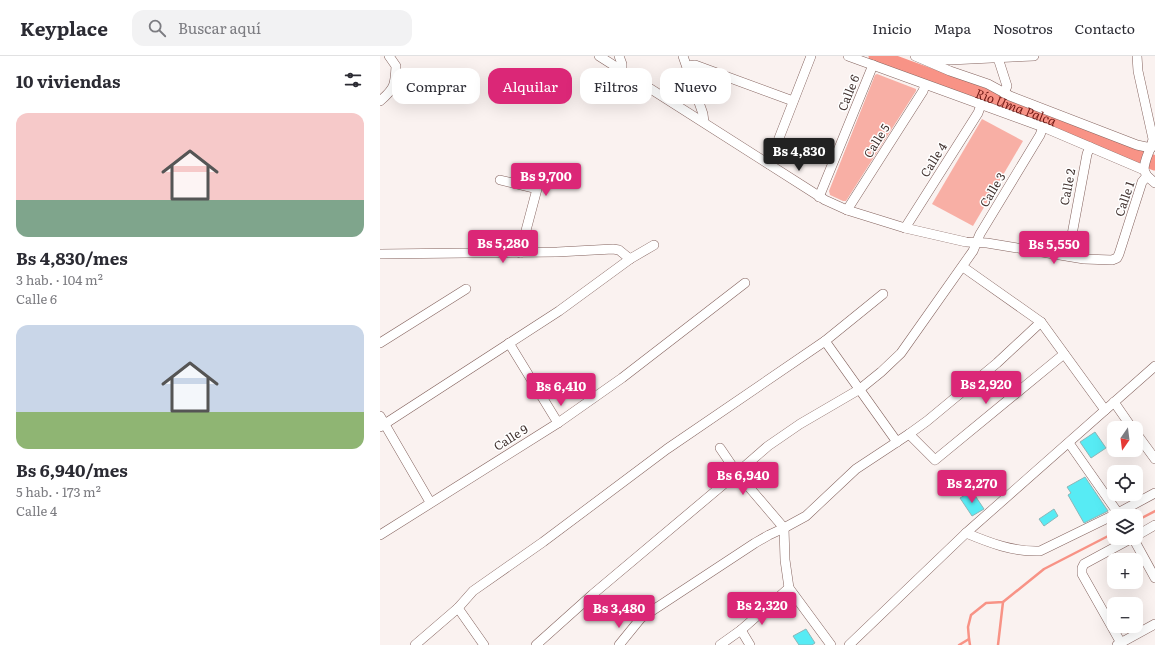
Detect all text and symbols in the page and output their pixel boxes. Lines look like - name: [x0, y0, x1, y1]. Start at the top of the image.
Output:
- search box: [132, 10, 412, 46]
- text: Keyplace: [20, 14, 108, 42]
- text: Buscar aquí: [178, 16, 261, 39]
- icon: search: [146, 17, 168, 39]
- text: Inicio: [872, 18, 912, 38]
- text: Mapa: [934, 18, 971, 38]
- text: Nosotros: [993, 18, 1053, 38]
- text: Contacto: [1075, 18, 1135, 38]
- text: 10 viviendas: [16, 68, 121, 93]
- chip: Comprar: [392, 68, 480, 104]
- chip: Alquilar: [488, 68, 572, 104]
- chip: Filtros: [580, 68, 652, 104]
- chip: Nuevo: [660, 68, 731, 104]
- icon: filters: [342, 69, 364, 91]
- street label: Calle 6: [833, 71, 864, 113]
- water label: Río Uma Palca: [973, 83, 1060, 131]
- street label: Calle 5: [859, 120, 894, 161]
- pin: Bs 4,830: [758, 138, 840, 172]
- street label: Calle 4: [915, 138, 951, 180]
- icon: home: [154, 139, 226, 211]
- text: Bs 4,830: [772, 141, 826, 160]
- pin: Bs 9,700: [505, 163, 587, 197]
- text: Bs 9,700: [520, 166, 572, 185]
- street label: Calle 2: [1055, 167, 1079, 207]
- street label: Calle 3: [975, 169, 1010, 210]
- street label: Calle 1: [1110, 179, 1138, 219]
- pin: Bs 5,280: [462, 230, 544, 264]
- pin: Bs 5,550: [1013, 231, 1095, 265]
- text: Bs 5,280: [477, 233, 529, 252]
- text: Bs 5,550: [1028, 234, 1080, 253]
- text: Bs 4,830/mes: [16, 245, 128, 270]
- text: 3 hab. · 104 m²: [16, 270, 103, 289]
- text: Calle 6: [16, 289, 57, 308]
- icon: home: [154, 351, 226, 423]
- pin: Bs 2,920: [945, 371, 1027, 405]
- pin: Bs 6,410: [520, 373, 602, 407]
- text: Bs 2,920: [960, 374, 1012, 393]
- text: Bs 6,410: [536, 376, 586, 395]
- street label: Calle 9: [490, 420, 531, 455]
- north arrow: [1107, 421, 1143, 457]
- map controls: [1107, 421, 1143, 633]
- text: Bs 6,940/mes: [16, 457, 128, 482]
- pin: Bs 6,940: [702, 462, 784, 496]
- text: Bs 6,940: [716, 465, 770, 484]
- button: locate: [1107, 465, 1143, 501]
- pin: Bs 2,270: [931, 470, 1013, 504]
- text: Bs 2,270: [946, 473, 998, 492]
- text: 5 hab. · 173 m²: [16, 482, 101, 501]
- text: Calle 4: [16, 501, 57, 520]
- button: layers: [1107, 509, 1143, 545]
- button: +: [1107, 553, 1143, 589]
- pin: Bs 2,320: [721, 592, 803, 626]
- pin: Bs 3,480: [578, 595, 660, 629]
- text: Bs 2,320: [736, 595, 788, 614]
- button: −: [1107, 597, 1143, 633]
- text: Bs 3,480: [593, 598, 645, 617]

